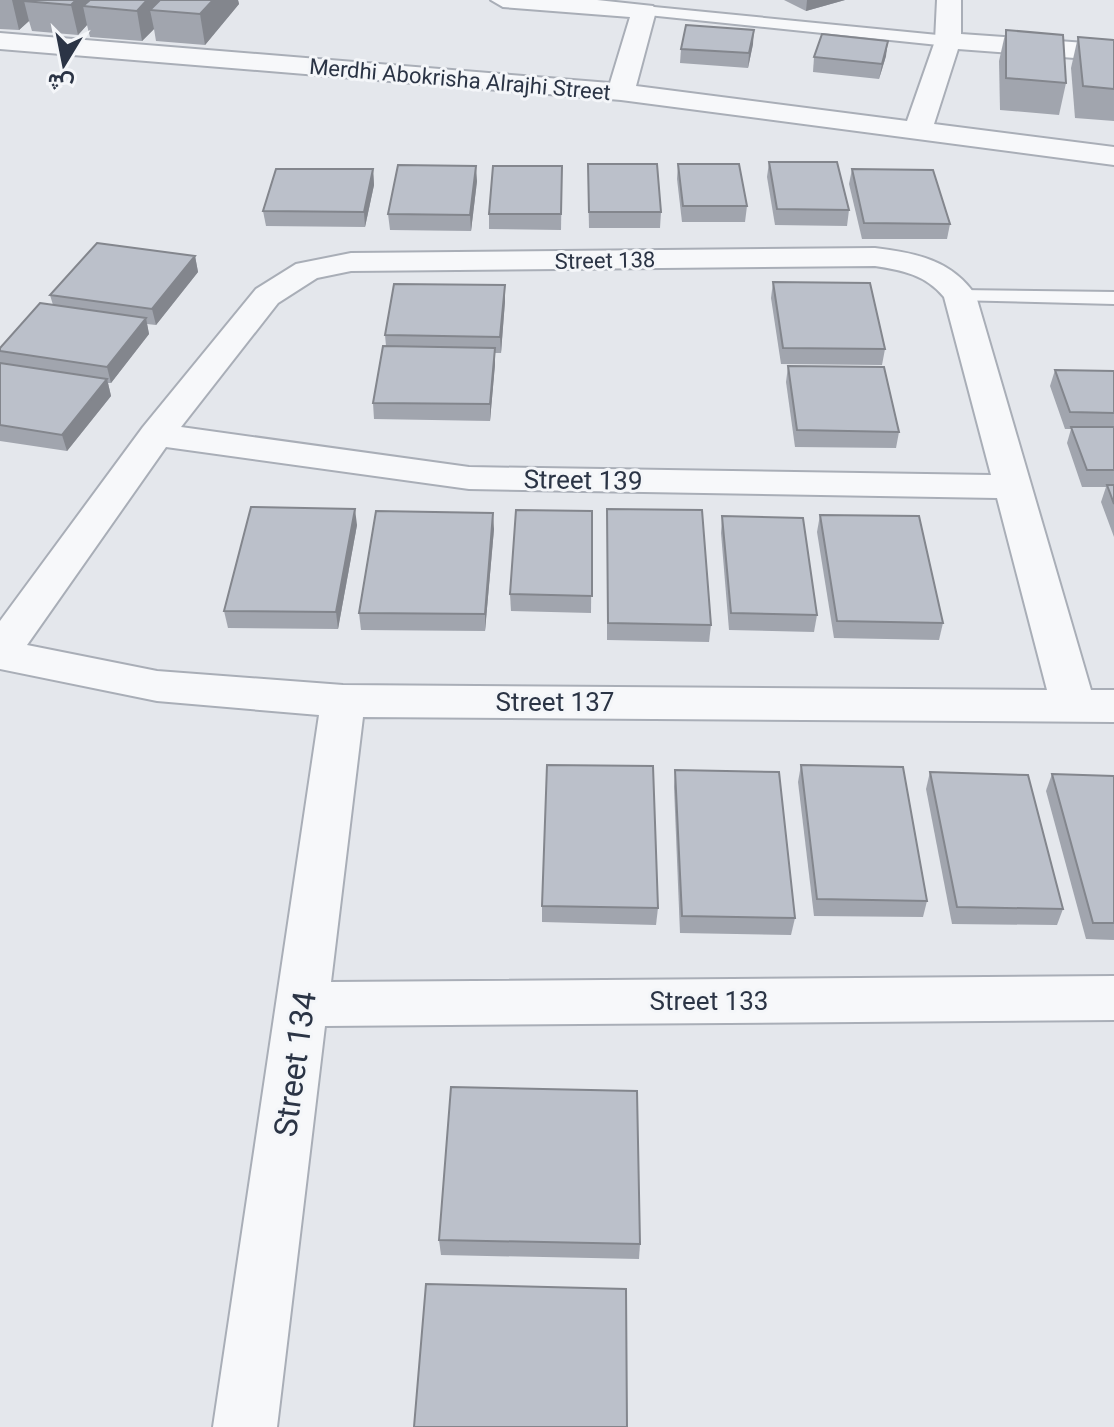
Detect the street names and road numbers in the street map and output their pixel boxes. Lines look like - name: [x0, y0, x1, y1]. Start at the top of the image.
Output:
- street label: Merdhi Abokrisha Alrajhi Street: [308, 54, 612, 105]
- street label: Street 138: [555, 247, 656, 274]
- street label: Street 139: [523, 464, 643, 496]
- street label: Street 137: [496, 687, 614, 717]
- street label: Street 133: [650, 986, 768, 1016]
- street label: Street 134: [266, 989, 324, 1139]

